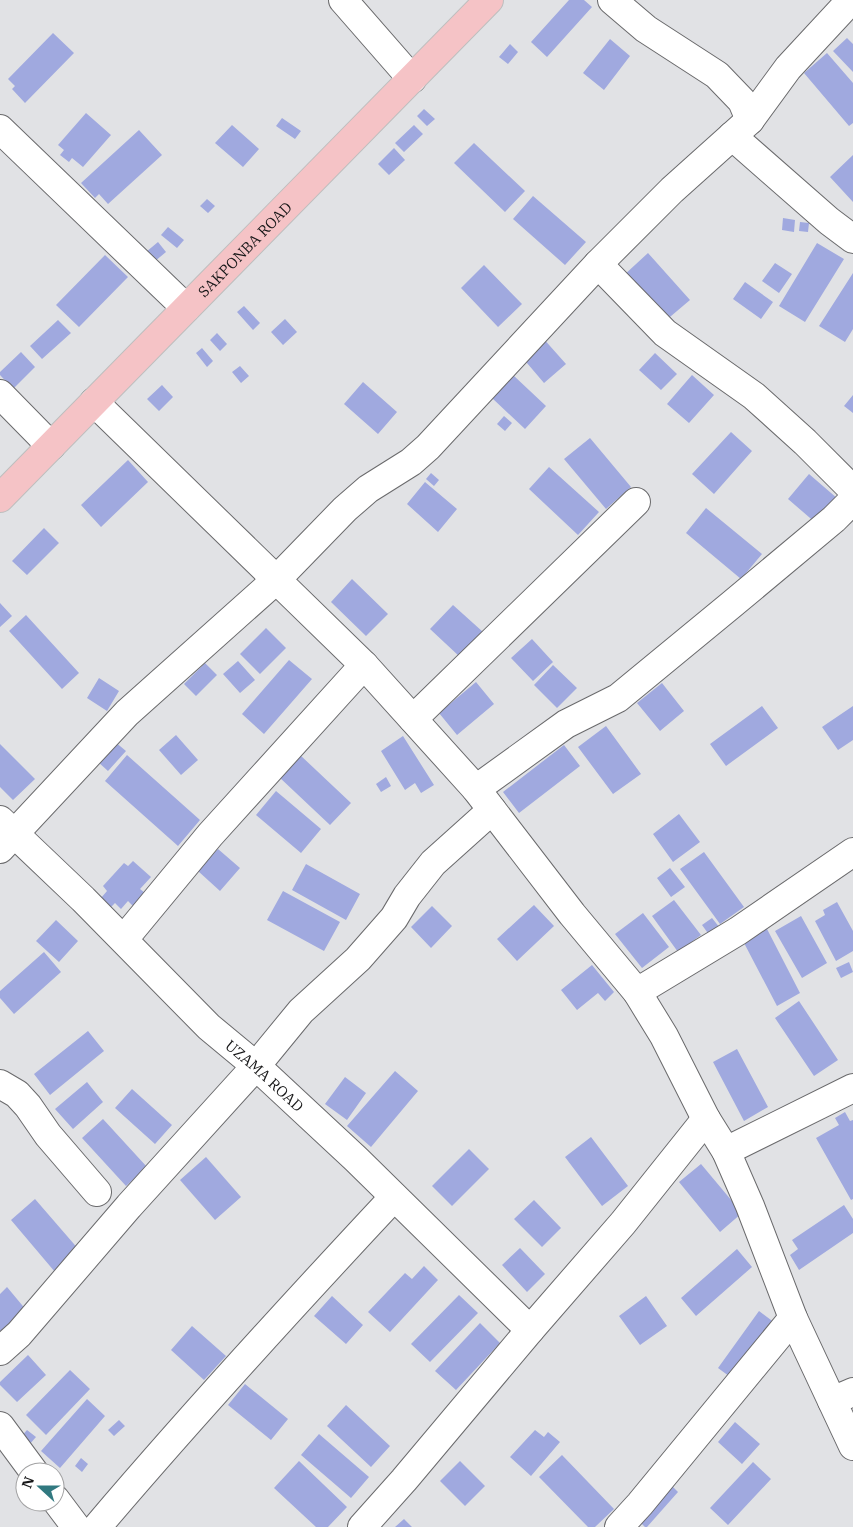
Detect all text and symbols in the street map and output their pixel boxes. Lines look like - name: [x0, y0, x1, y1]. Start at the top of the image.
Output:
- street label: SAKPONBA ROAD: [194, 197, 295, 301]
- street label: UZAMA ROAD: [222, 1035, 308, 1115]
- north arrow: [15, 1462, 65, 1512]
- text: N: [17, 1474, 38, 1491]

